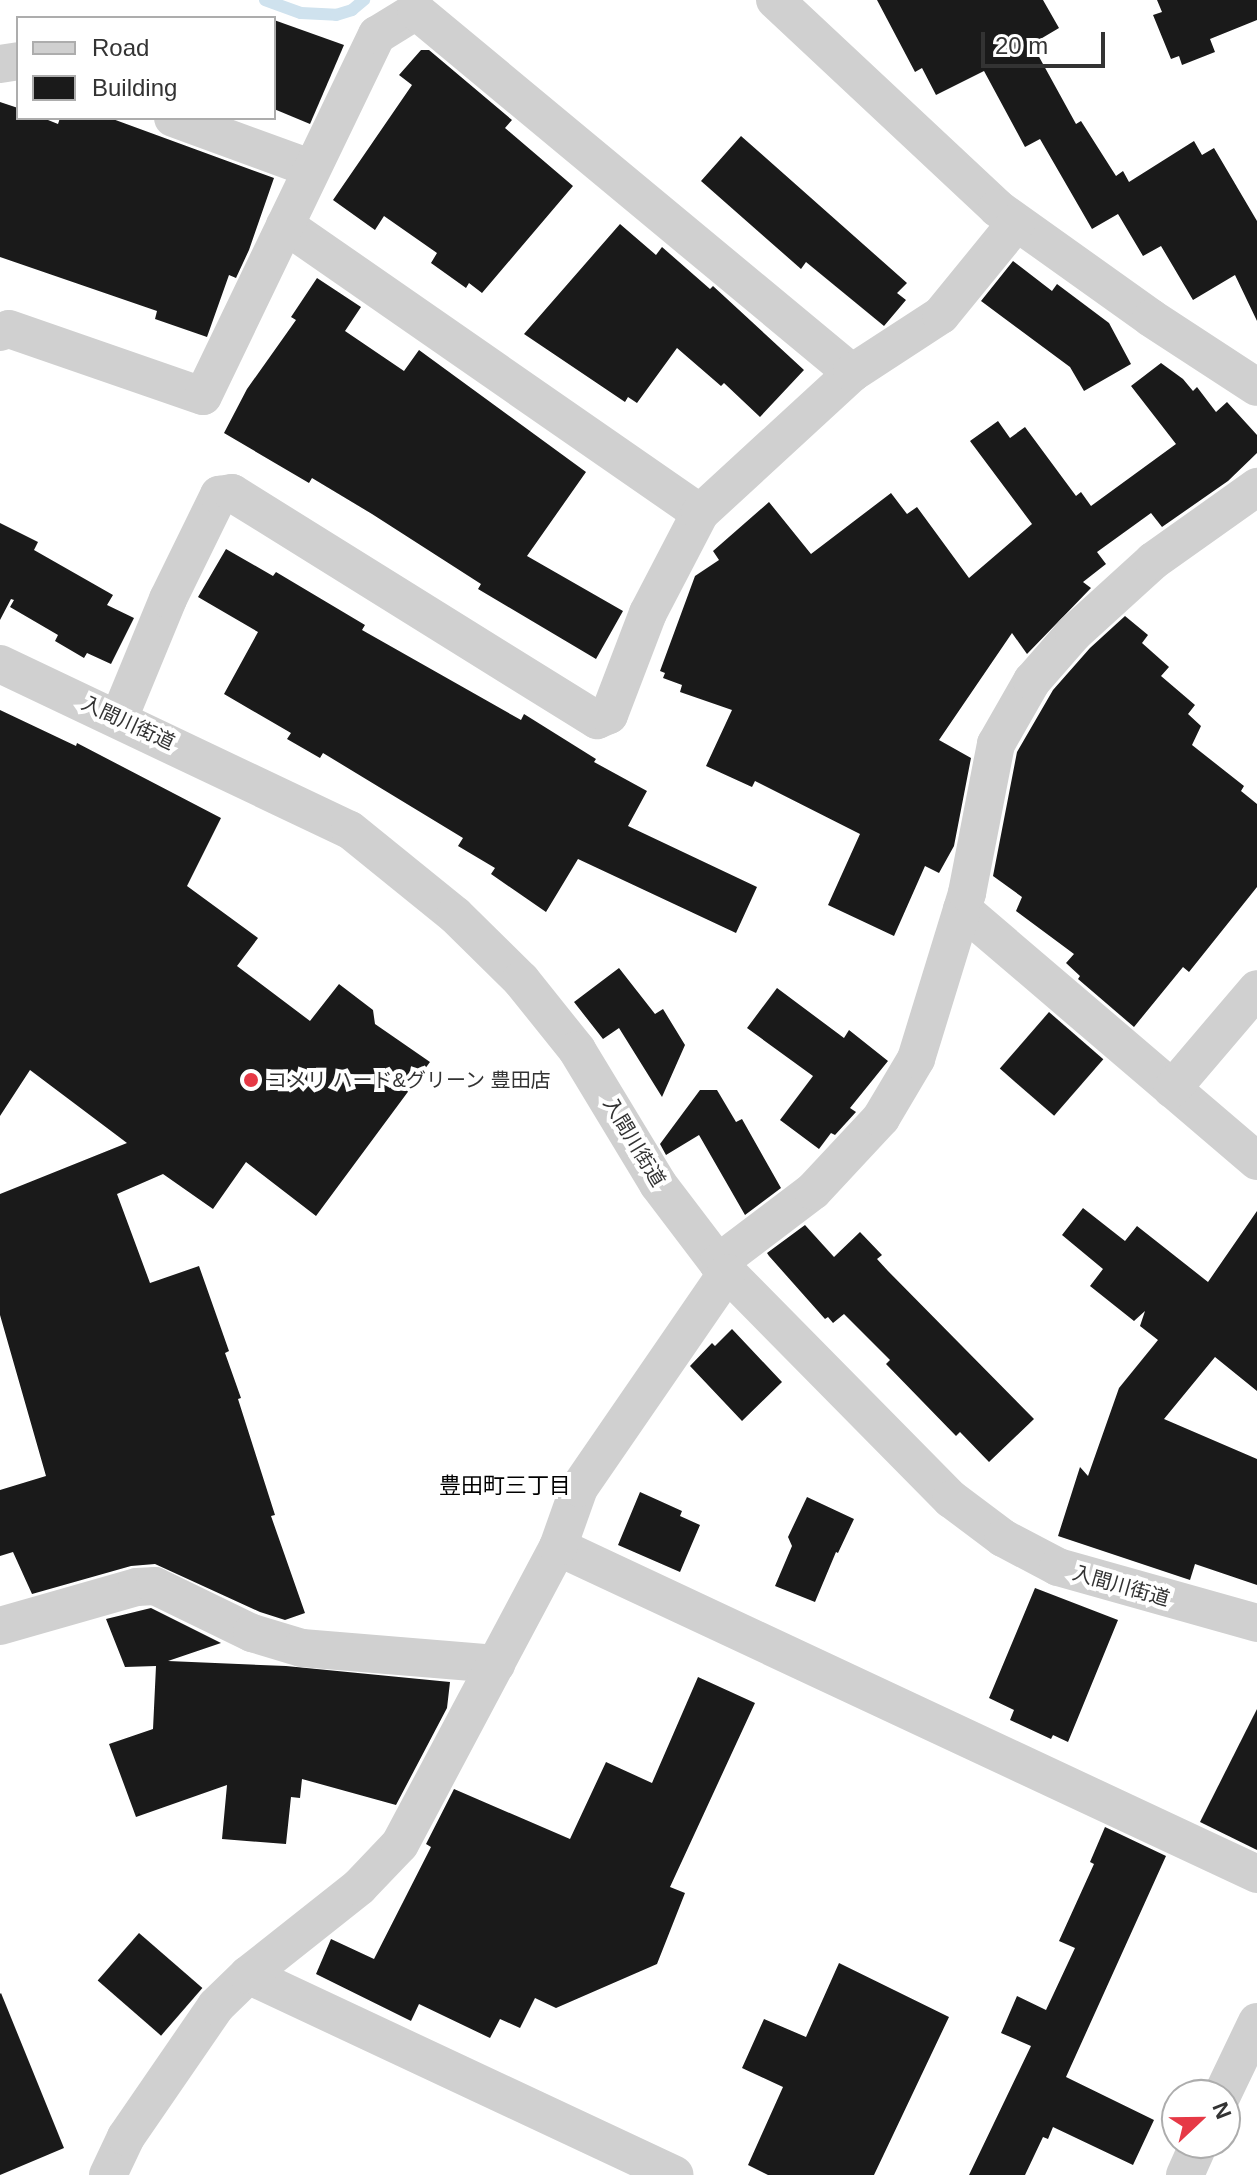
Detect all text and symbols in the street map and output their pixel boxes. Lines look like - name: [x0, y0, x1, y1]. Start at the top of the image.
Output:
- legend: [16, 16, 276, 120]
- scale bar: [985, 16, 1109, 66]
- text: 20 m: [995, 32, 1048, 59]
- text: Road: [92, 34, 149, 61]
- text: Building: [92, 74, 177, 101]
- street label: 入間川街道: [78, 691, 178, 755]
- place label: コメリ ハード&グリーン 豊田店: [267, 1068, 551, 1092]
- marker: コメリ ハード&グリーン 豊田店: [242, 1071, 260, 1089]
- street label: 入間川街道: [598, 1093, 670, 1191]
- district label: 豊田町三丁目: [439, 1473, 571, 1499]
- street label: 入間川街道: [1070, 1561, 1172, 1611]
- north arrow: [1161, 2079, 1241, 2159]
- text: N: [1207, 2099, 1236, 2123]

